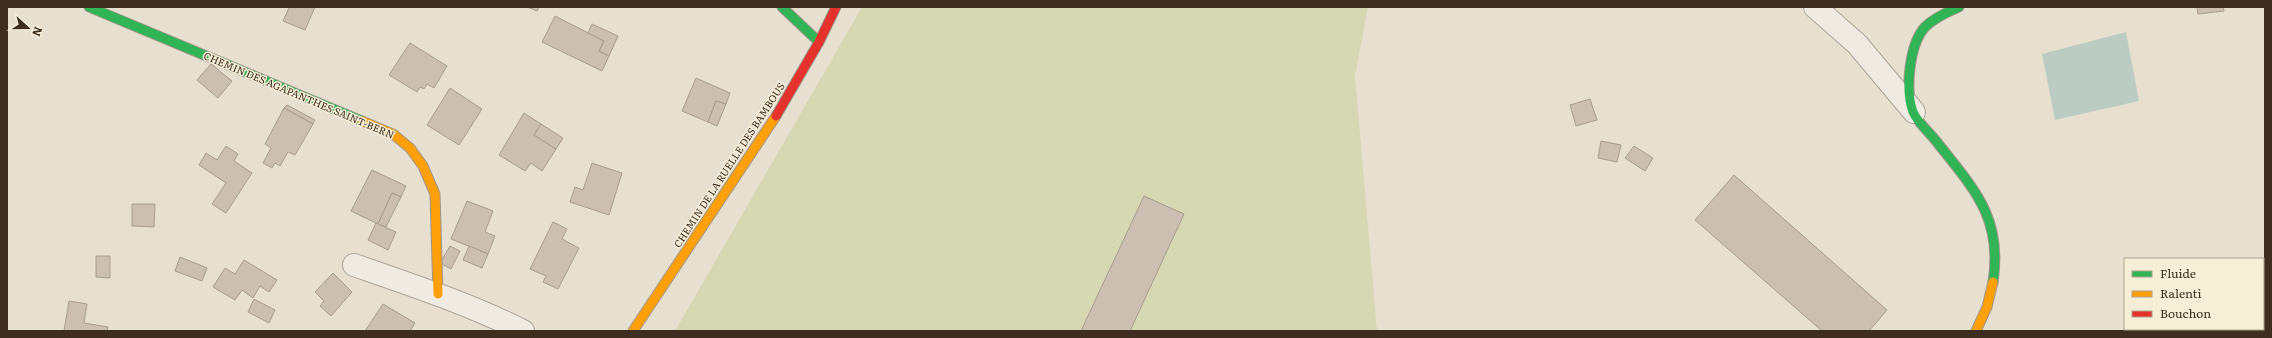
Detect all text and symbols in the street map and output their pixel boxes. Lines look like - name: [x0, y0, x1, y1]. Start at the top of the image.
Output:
- north arrow: [8, 8, 48, 48]
- text: N: [29, 25, 47, 39]
- street label: CHEMIN DES AGAPANTHES SAINT-BERN: [202, 47, 397, 142]
- street label: CHEMIN DE LA RUELLE DES BAMBOUS: [669, 79, 788, 250]
- legend: [2124, 258, 2264, 330]
- text: Fluide: [2160, 264, 2196, 282]
- text: Ralenti: [2160, 284, 2201, 302]
- text: Bouchon: [2160, 304, 2211, 322]

